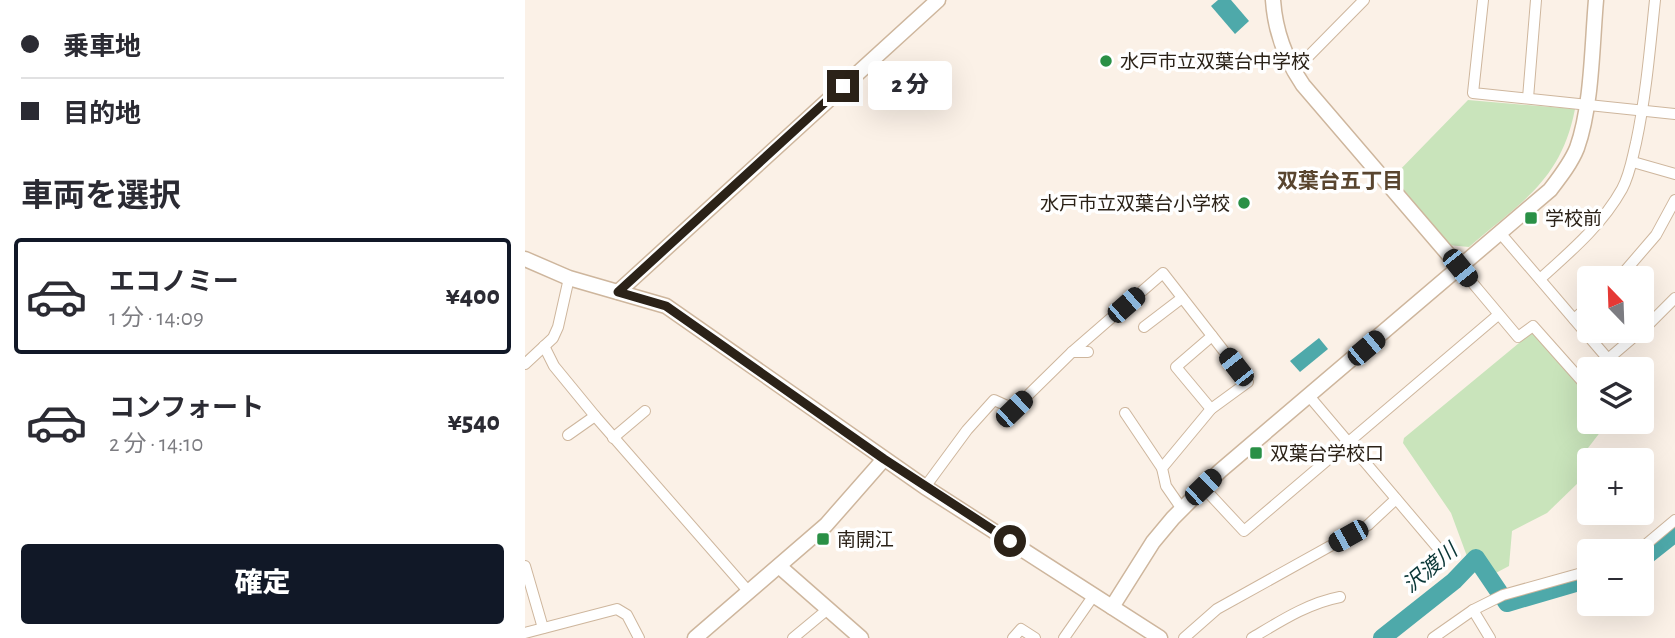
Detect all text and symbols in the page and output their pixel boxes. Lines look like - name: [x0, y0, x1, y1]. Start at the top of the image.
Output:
- text: 乗車地: [63, 34, 141, 60]
- place label: 水戸市立双葉台中学校: [1120, 51, 1310, 72]
- marker: 水戸市立双葉台中学校: [1098, 53, 1114, 69]
- callout: 2 分: [867, 62, 951, 110]
- route end: [827, 70, 859, 102]
- text: 2 分: [891, 74, 929, 97]
- text: 目的地: [63, 101, 141, 127]
- district label: 双葉台五丁目: [1277, 170, 1403, 192]
- text: 車両を選択: [21, 180, 181, 212]
- place label: 水戸市立双葉台小学校: [1040, 193, 1230, 214]
- marker: 水戸市立双葉台小学校: [1236, 195, 1252, 211]
- place label: 学校前: [1545, 208, 1602, 229]
- marker: 学校前: [1523, 210, 1539, 226]
- car: [1439, 245, 1482, 291]
- icon: car: [25, 265, 88, 328]
- north arrow: [1577, 266, 1654, 343]
- map controls: [1577, 266, 1654, 616]
- text: エコノミー: [109, 269, 239, 295]
- text: ¥400: [445, 283, 500, 309]
- car: [1104, 283, 1149, 327]
- text: 1 分 · 14:09: [109, 307, 204, 330]
- car: [1344, 326, 1389, 370]
- car: [1215, 344, 1258, 390]
- button: layers: [1577, 357, 1654, 434]
- car: [992, 387, 1037, 431]
- icon: car: [25, 391, 88, 454]
- text: コンフォート: [109, 395, 264, 421]
- text: ¥540: [448, 409, 500, 435]
- text: 2 分 · 14:10: [109, 433, 203, 456]
- place label: 双葉台学校口: [1270, 443, 1384, 464]
- marker: 双葉台学校口: [1248, 445, 1264, 461]
- button: +: [1577, 448, 1654, 525]
- car: [1181, 465, 1226, 509]
- car: [1325, 517, 1372, 555]
- route start: [994, 525, 1026, 557]
- place label: 南開江: [837, 530, 894, 550]
- marker: 南開江: [815, 531, 831, 547]
- water label: 沢渡川: [1399, 538, 1463, 597]
- button: −: [1577, 539, 1654, 616]
- button: 確定: [21, 544, 504, 624]

